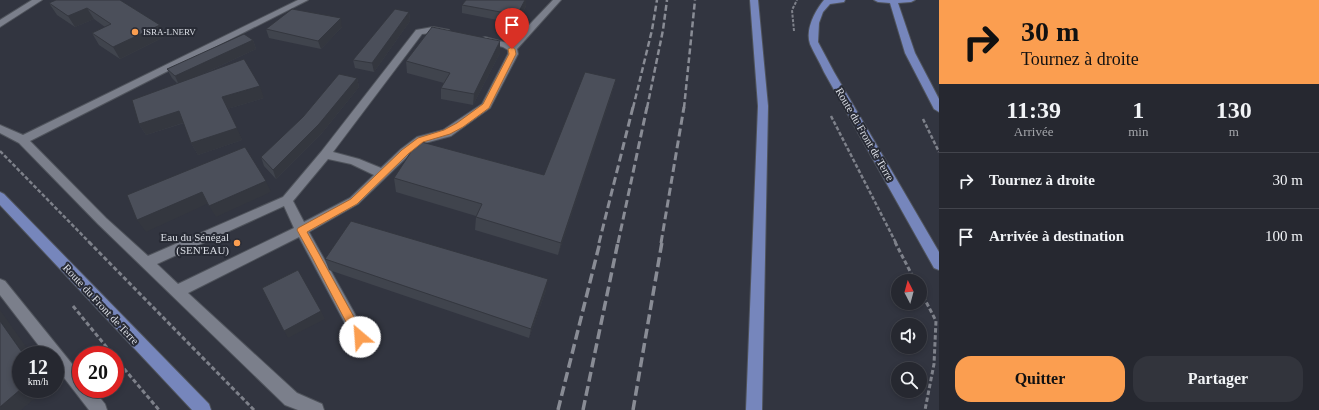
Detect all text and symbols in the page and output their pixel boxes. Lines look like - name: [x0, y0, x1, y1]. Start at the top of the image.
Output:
- pin: [495, 8, 529, 49]
- icon: arrive: [501, 14, 523, 36]
- icon: right: [955, 16, 1007, 68]
- text: 30 m: [1021, 16, 1079, 47]
- marker: ISRA-LNERV: [130, 27, 140, 37]
- place label: ISRA-LNERV: [143, 27, 196, 37]
- text: Tournez à droite: [1021, 49, 1139, 69]
- street label: Route du Front de Terre: [833, 85, 897, 183]
- text: 11:39: [1006, 97, 1061, 123]
- text: 1: [1132, 97, 1144, 123]
- text: 130: [1216, 97, 1252, 123]
- text: Arrivée: [1014, 124, 1053, 139]
- text: min: [1128, 124, 1148, 139]
- text: m: [1229, 124, 1239, 139]
- icon: right: [955, 170, 977, 192]
- text: Tournez à droite: [989, 172, 1095, 188]
- text: 30 m: [1273, 172, 1303, 188]
- icon: arrive: [955, 226, 977, 248]
- text: Arrivée à destination: [989, 228, 1124, 244]
- text: 100 m: [1265, 228, 1303, 244]
- place label: Eau du Sénégal (SEN'EAU): [161, 231, 229, 257]
- marker: Eau du Sénégal (SEN'EAU): [232, 238, 242, 248]
- street label: Route du Front de Terre: [61, 261, 141, 347]
- north arrow: [891, 274, 927, 310]
- map controls: [891, 274, 927, 398]
- position arrow: [339, 316, 381, 358]
- button: sound: [891, 318, 927, 354]
- speed limit sign: 20: [72, 346, 124, 398]
- text: 12: [28, 356, 48, 378]
- button: Quitter: [955, 356, 1125, 402]
- button: Partager: [1133, 356, 1303, 402]
- button: search: [891, 362, 927, 398]
- text: km/h: [28, 376, 48, 387]

